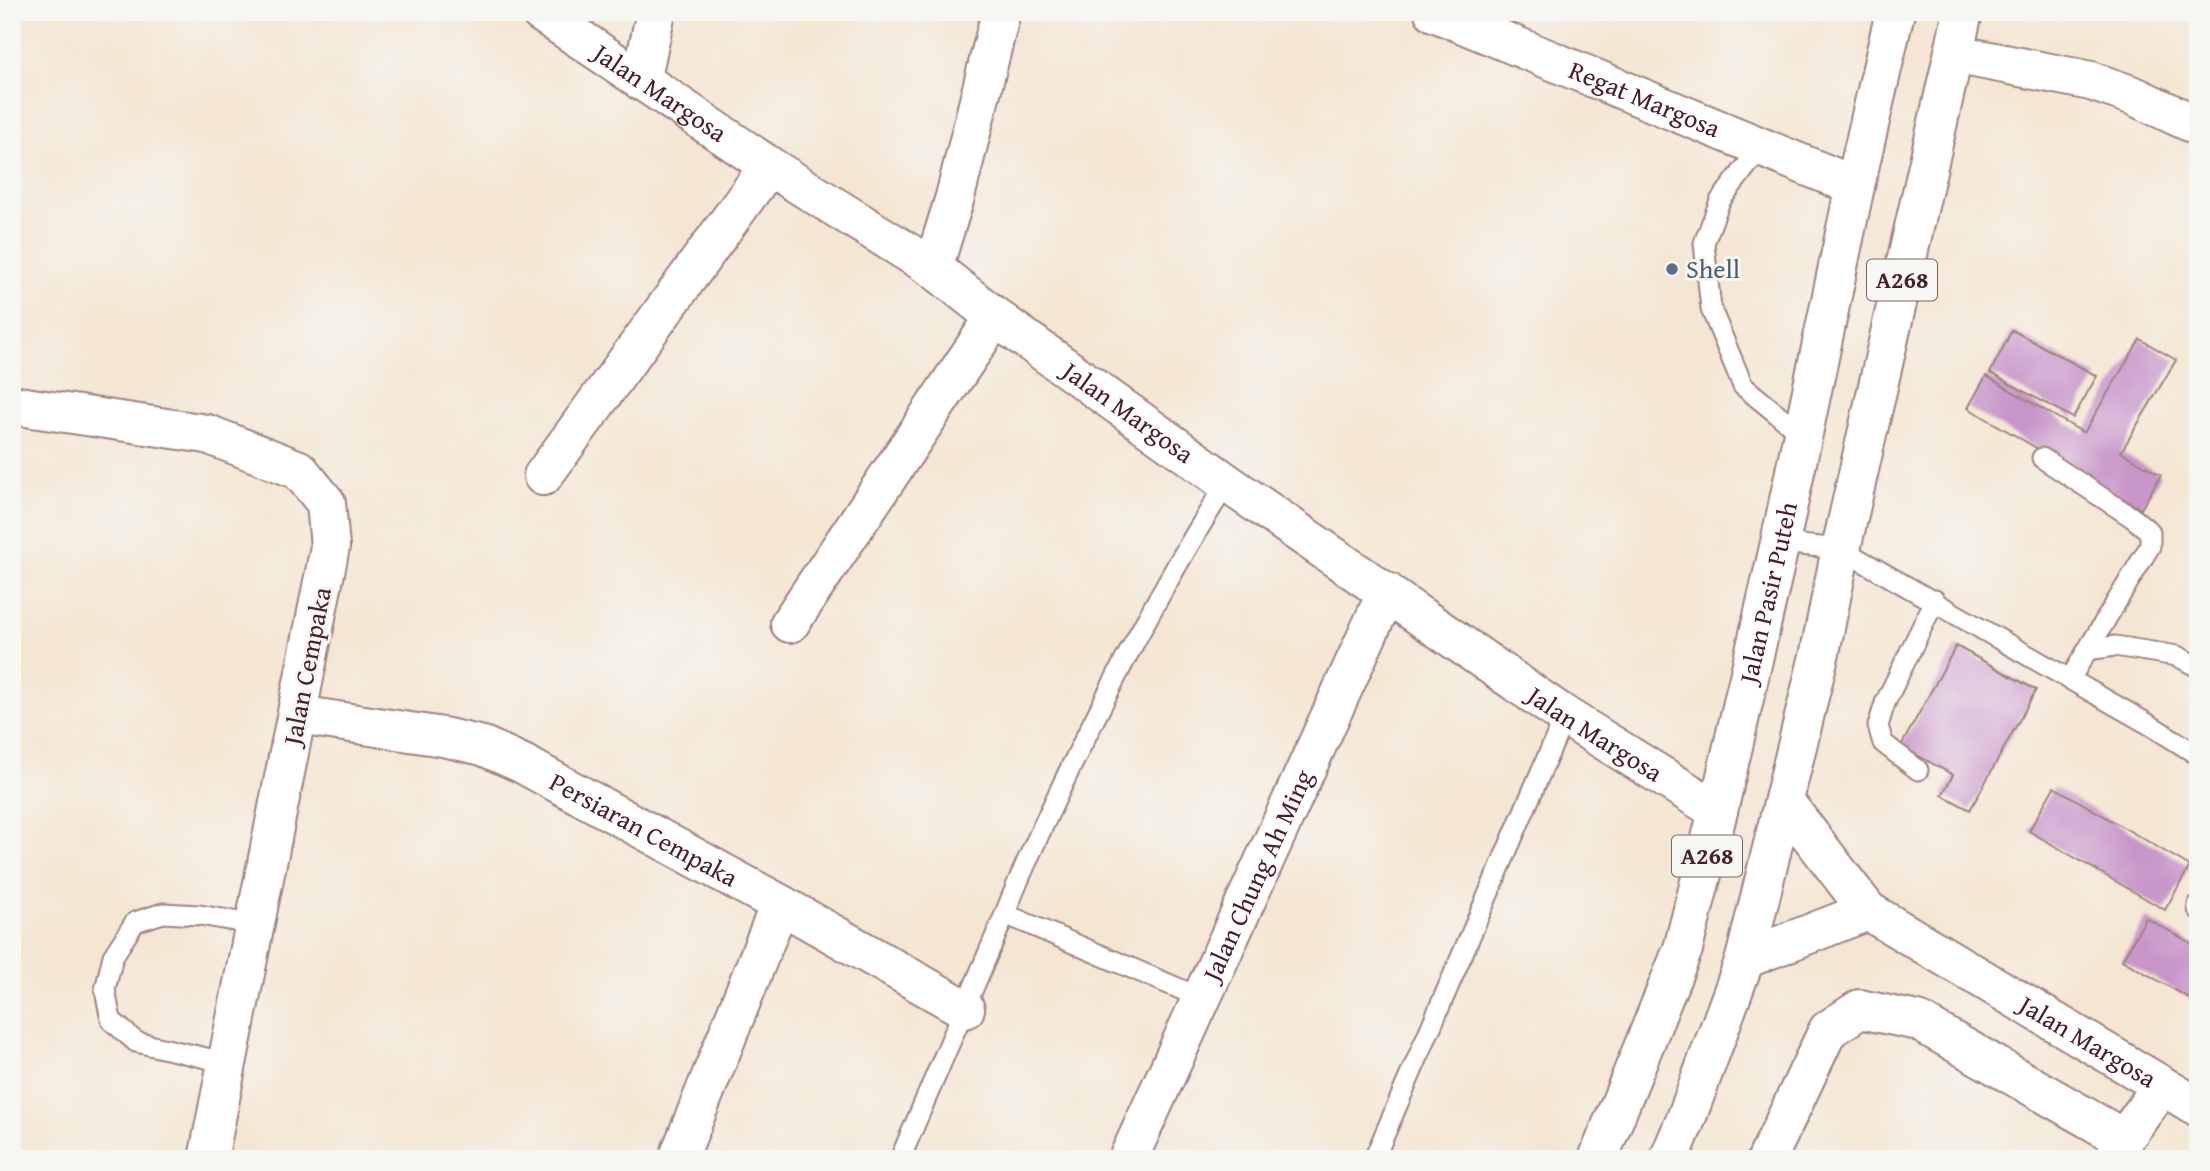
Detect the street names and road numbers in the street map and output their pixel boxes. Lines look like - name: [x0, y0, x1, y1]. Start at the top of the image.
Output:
- street label: Jalan Margosa: [583, 32, 736, 152]
- street label: Regat Margosa: [1563, 50, 1727, 148]
- road number: A268: [1867, 260, 1937, 300]
- street label: Jalan Margosa: [1052, 350, 1203, 473]
- street label: Jalan Pasir Puteh: [1728, 498, 1807, 690]
- street label: Jalan Cempaka: [272, 583, 341, 751]
- street label: Jalan Margosa: [1517, 674, 1671, 792]
- street label: Persiaran Cempaka: [543, 762, 746, 897]
- street label: Jalan Chung Ah Ming: [1191, 763, 1322, 990]
- road number: A268: [1672, 836, 1742, 876]
- street label: Jalan Margosa: [2009, 984, 2165, 1097]

